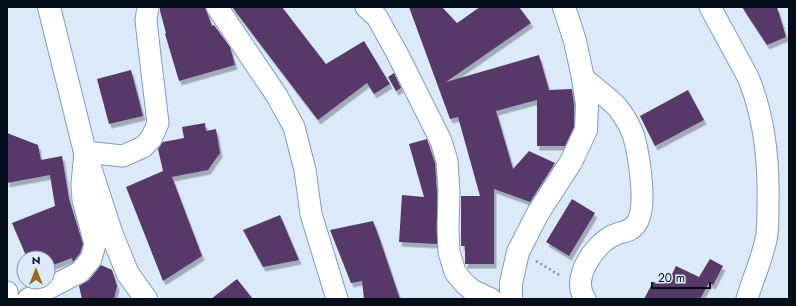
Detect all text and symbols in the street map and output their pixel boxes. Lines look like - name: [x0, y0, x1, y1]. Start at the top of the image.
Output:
- north arrow: [16, 250, 56, 290]
- text: N: [32, 252, 40, 268]
- scale bar: [652, 264, 710, 290]
- text: 20 m: [658, 269, 685, 287]

